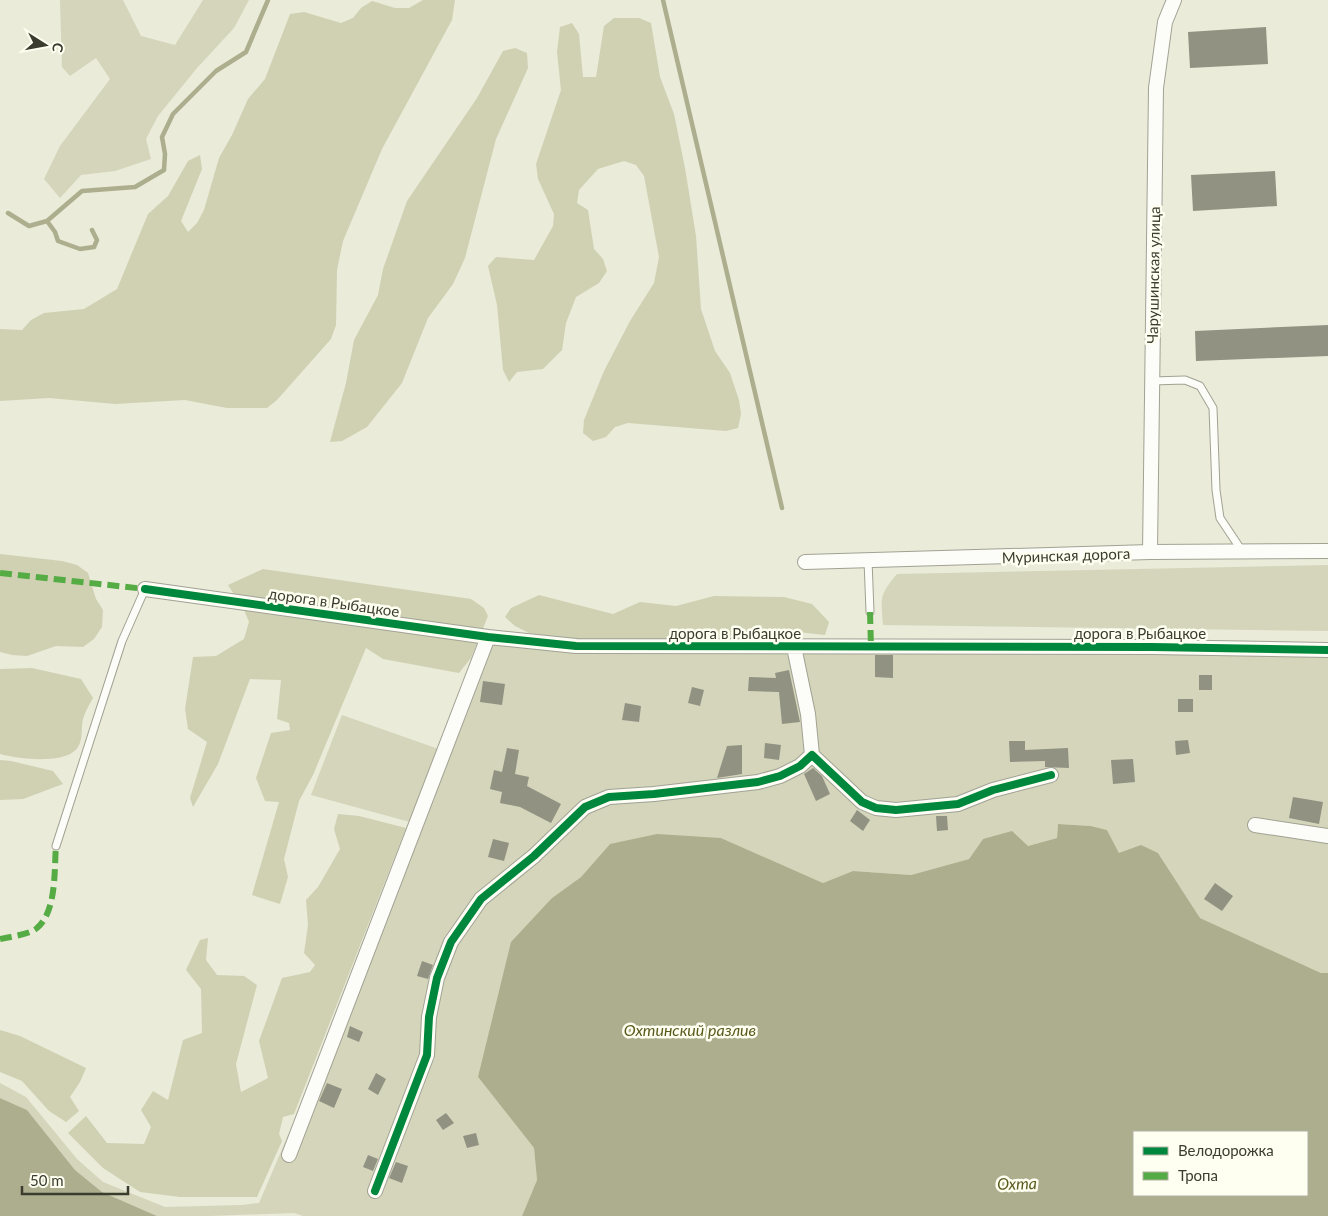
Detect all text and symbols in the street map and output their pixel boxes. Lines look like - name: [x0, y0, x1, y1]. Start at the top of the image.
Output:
- north arrow: [20, 20, 70, 70]
- text: С: [49, 41, 67, 54]
- street label: Чарушинская улица: [1143, 206, 1163, 344]
- street label: Муринская дорога: [1001, 544, 1131, 566]
- street label: дорога в Рыбацкое: [267, 584, 401, 620]
- street label: дорога в Рыбацкое: [669, 624, 801, 642]
- street label: дорога в Рыбацкое: [1074, 624, 1206, 642]
- water label: Охтинский разлив: [624, 1020, 756, 1039]
- legend: [1133, 1131, 1308, 1196]
- text: Велодорожка: [1178, 1141, 1274, 1159]
- scale bar: [22, 1164, 129, 1196]
- text: Тропа: [1178, 1166, 1218, 1184]
- text: 50 m: [30, 1171, 64, 1189]
- water label: Охта: [997, 1173, 1037, 1193]

